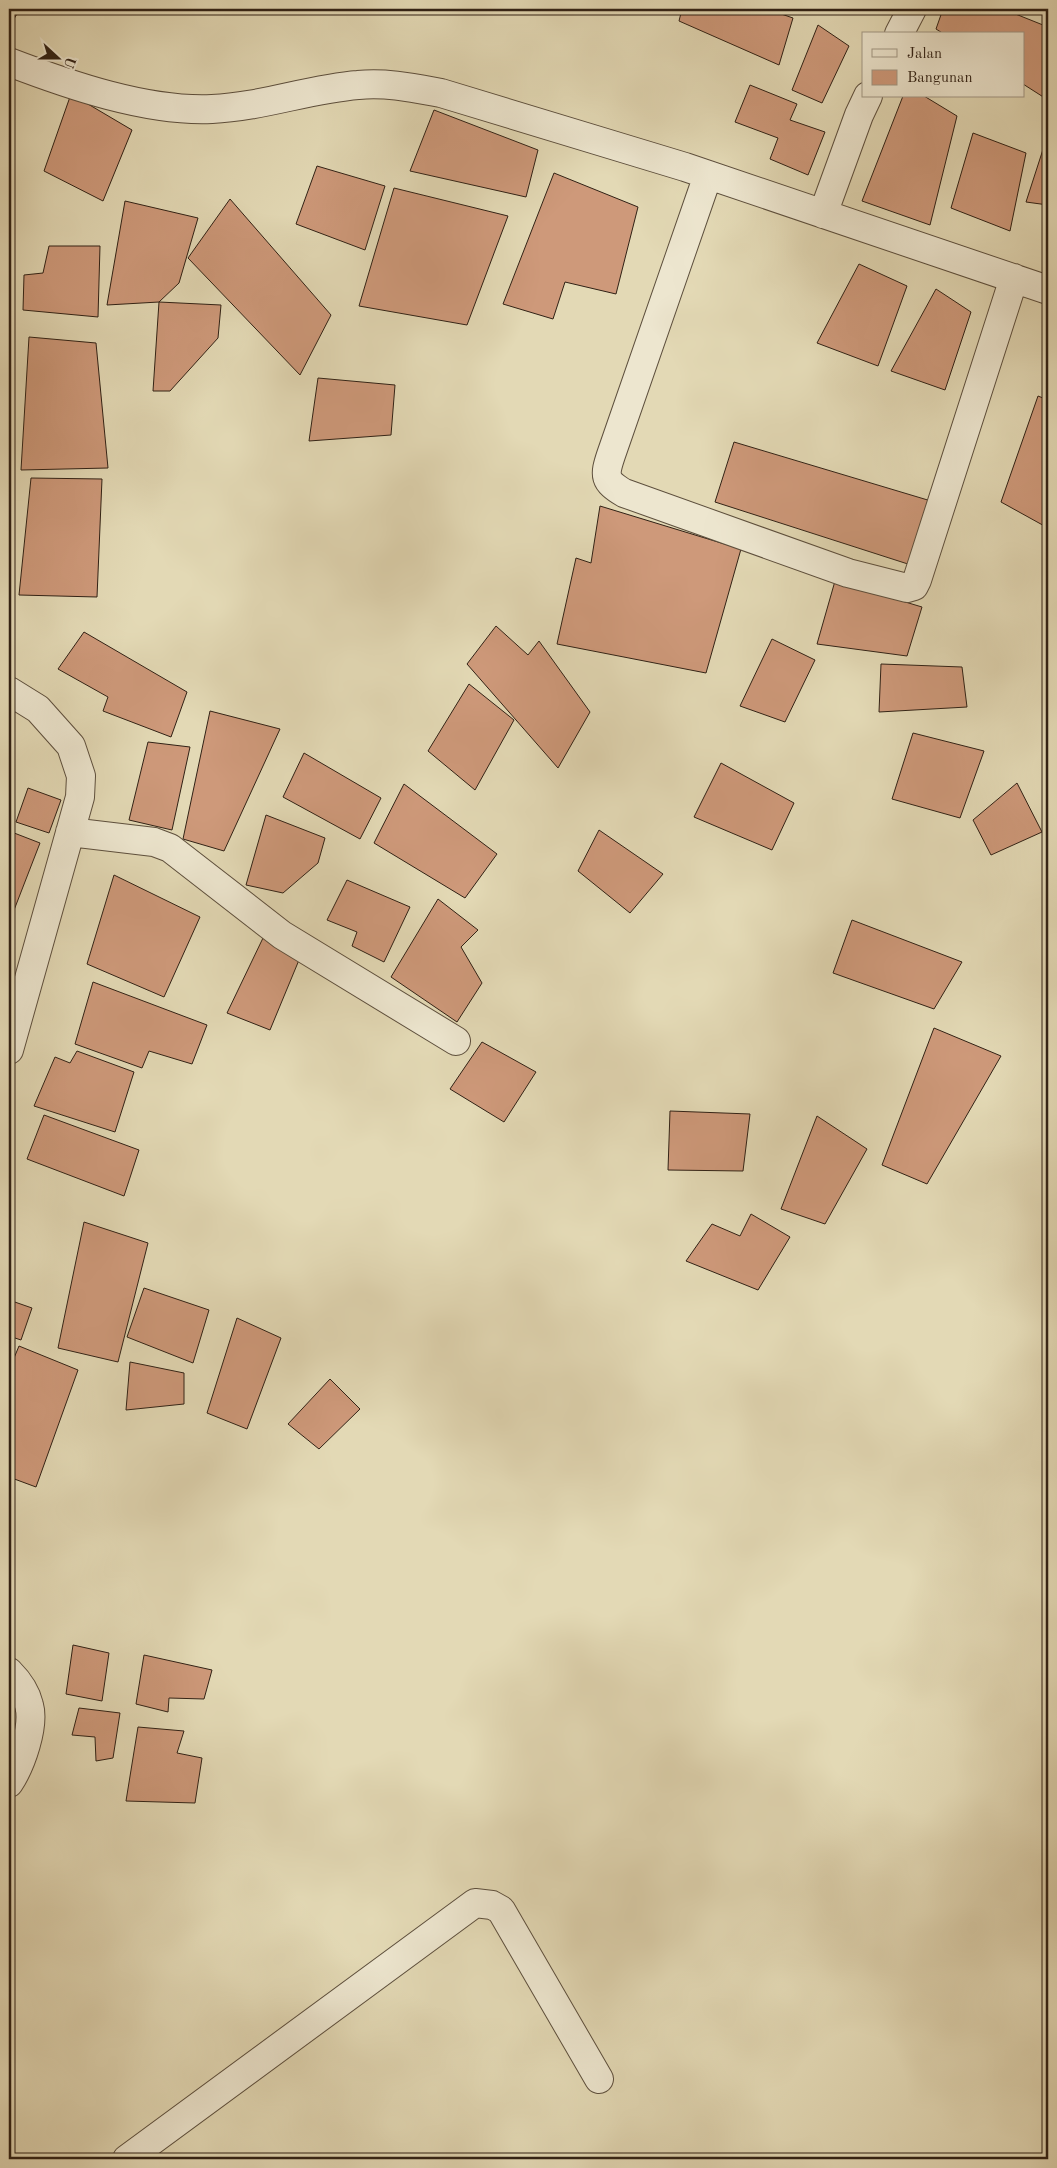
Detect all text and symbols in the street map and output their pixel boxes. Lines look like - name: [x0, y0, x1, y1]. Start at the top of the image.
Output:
- north arrow: [32, 32, 82, 82]
- legend: [862, 32, 1024, 98]
- text: Jalan: [907, 47, 942, 62]
- text: U: [61, 55, 78, 70]
- text: Bangunan: [907, 71, 973, 86]

